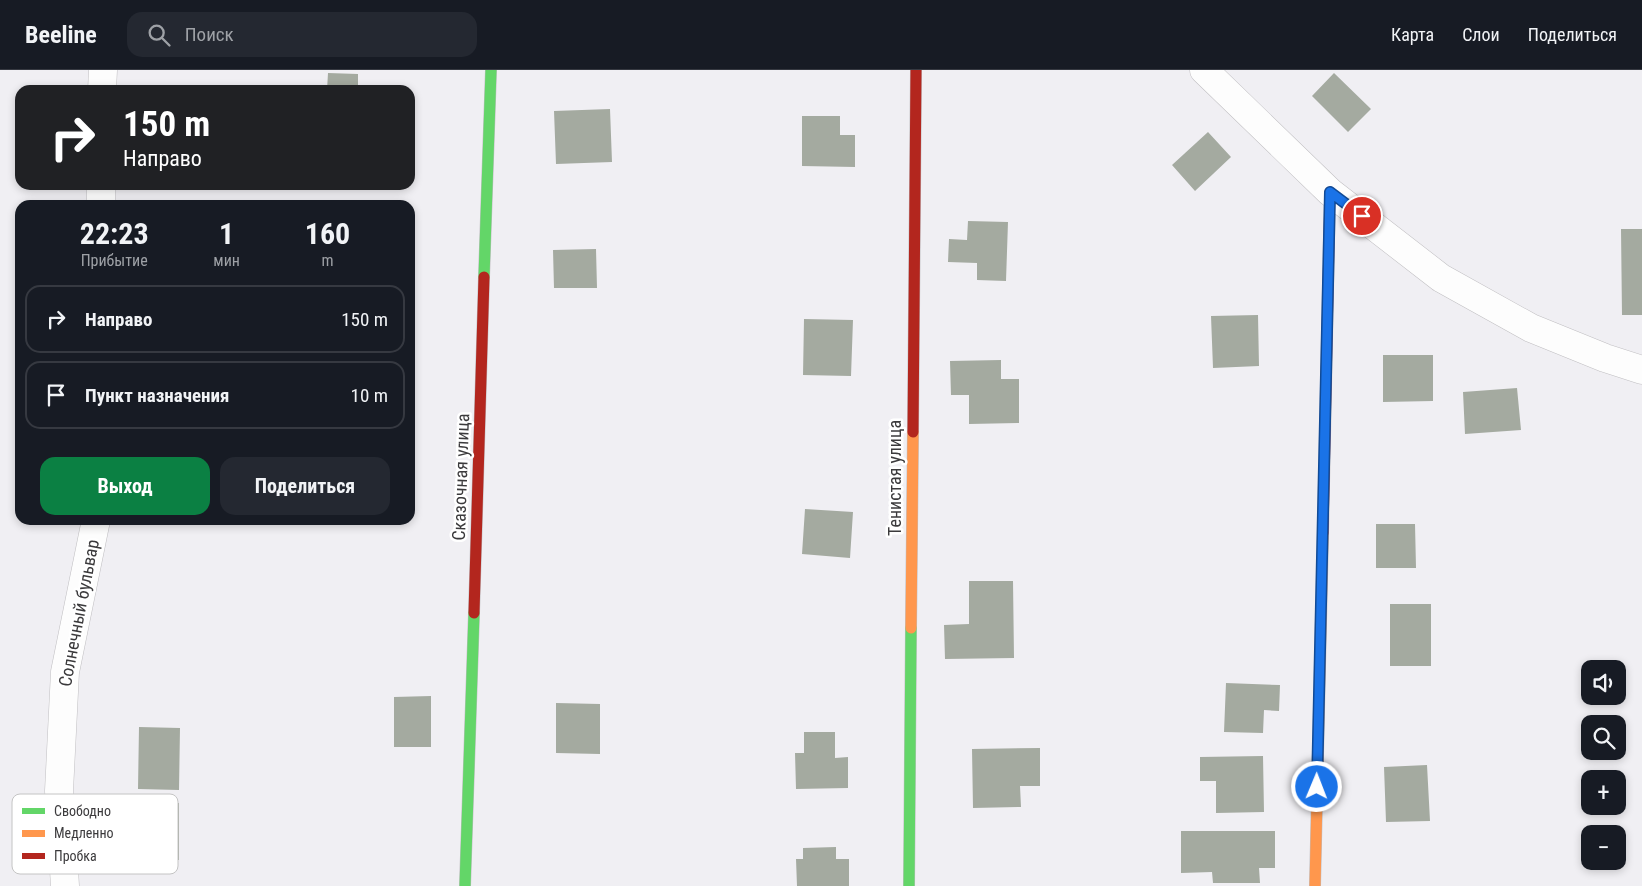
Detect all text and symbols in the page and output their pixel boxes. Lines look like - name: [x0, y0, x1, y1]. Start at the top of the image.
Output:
- search box: [127, 12, 477, 57]
- text: Beeline: [25, 21, 97, 49]
- icon: search: [145, 21, 173, 49]
- text: Поиск: [185, 23, 234, 46]
- text: Карта: [1391, 24, 1434, 45]
- text: Слои: [1462, 24, 1500, 45]
- text: Поделиться: [1528, 24, 1617, 45]
- text: 150 m: [123, 104, 210, 145]
- icon: right: [40, 105, 105, 170]
- text: Направо: [123, 146, 202, 171]
- pin: [1341, 195, 1383, 237]
- icon: arrive: [1348, 202, 1376, 230]
- text: 22:23: [80, 216, 149, 251]
- text: 1: [219, 216, 234, 251]
- text: 160: [305, 216, 350, 251]
- text: Прибытие: [81, 251, 148, 270]
- text: мин: [213, 251, 240, 270]
- text: m: [321, 251, 334, 270]
- icon: right: [42, 305, 70, 333]
- text: Направо: [85, 308, 152, 331]
- text: 150 m: [341, 308, 388, 331]
- icon: arrive: [42, 381, 70, 409]
- text: Пункт назначения: [85, 384, 229, 407]
- text: 10 m: [351, 384, 388, 407]
- street label: Сказочная улица: [448, 413, 473, 541]
- street label: Тенистая улица: [884, 420, 905, 536]
- button: Выход: [40, 457, 210, 515]
- button: Поделиться: [220, 457, 390, 515]
- street label: Солнечный бульвар: [54, 537, 103, 688]
- map controls: [1581, 660, 1626, 870]
- button: sound: [1581, 660, 1626, 705]
- button: search: [1581, 715, 1626, 760]
- position arrow: [1290, 760, 1342, 812]
- button: +: [1581, 770, 1626, 815]
- legend: [12, 794, 178, 874]
- text: Свободно: [54, 803, 111, 819]
- text: Медленно: [54, 825, 114, 841]
- button: −: [1581, 825, 1626, 870]
- text: Пробка: [54, 848, 97, 864]

